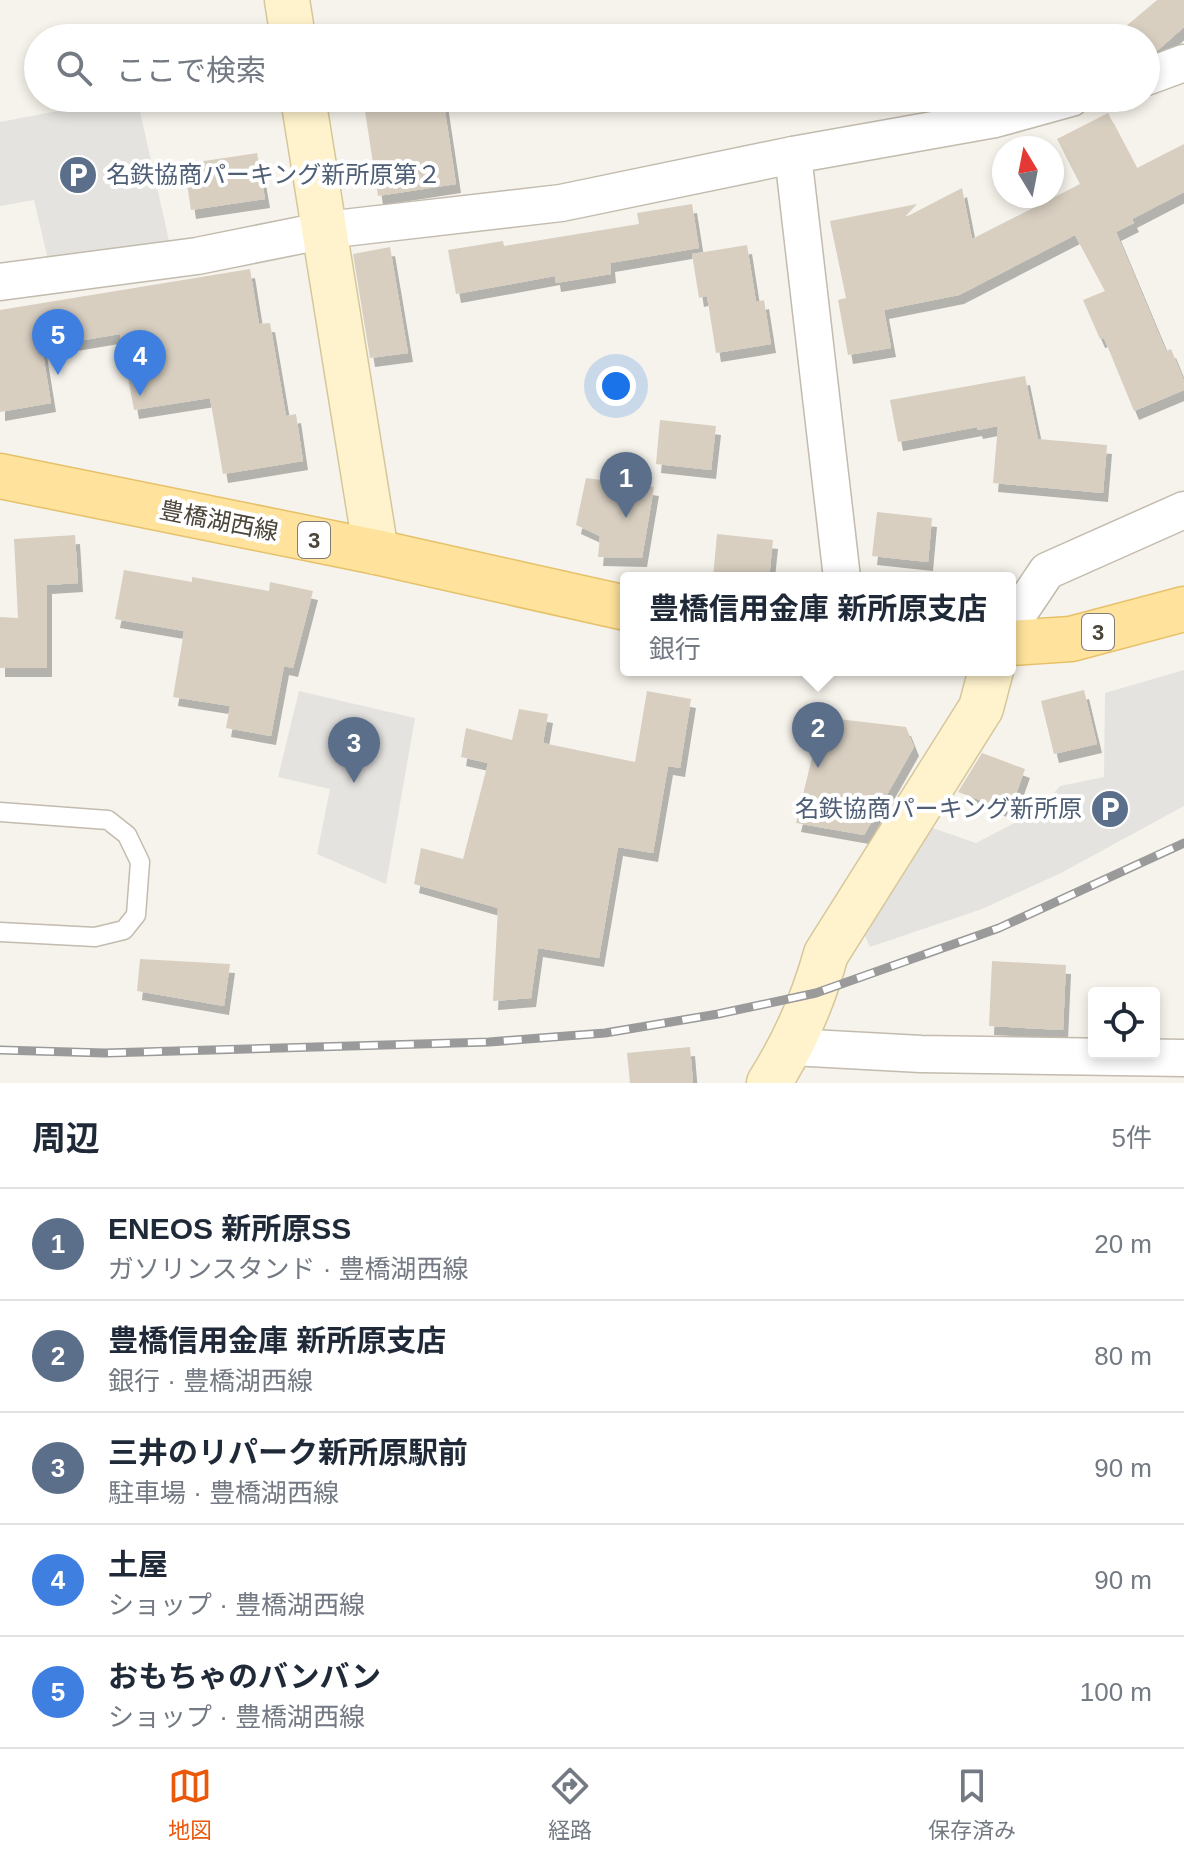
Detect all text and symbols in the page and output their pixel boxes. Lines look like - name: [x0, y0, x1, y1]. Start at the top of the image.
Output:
- search box: [24, 24, 1160, 112]
- icon: search: [52, 46, 96, 90]
- text: ここで検索: [116, 54, 266, 87]
- north arrow: [992, 136, 1064, 208]
- parking icon: 名鉄協商パーキング新所原第２: [57, 154, 99, 196]
- place label: 名鉄協商パーキング新所原第２: [106, 161, 441, 188]
- pin: 5: [32, 309, 84, 375]
- pin: 4: [114, 330, 166, 396]
- your location: [596, 366, 636, 406]
- pin: 1: [600, 452, 652, 518]
- street label: 豊橋湖西線: [158, 496, 281, 545]
- road number: 3: [298, 522, 330, 558]
- popup: [620, 572, 1016, 676]
- text: 豊橋信用金庫 新所原支店: [649, 592, 987, 625]
- road number: 3: [1082, 614, 1114, 650]
- text: 銀行: [649, 634, 701, 664]
- pin: 2: [792, 702, 844, 768]
- pin: 3: [328, 717, 380, 783]
- parking icon: 名鉄協商パーキング新所原: [1089, 788, 1131, 830]
- place label: 名鉄協商パーキング新所原: [795, 795, 1082, 822]
- map controls: [1088, 987, 1160, 1059]
- button: locate: [1088, 987, 1160, 1059]
- text: 周辺: [32, 1119, 100, 1157]
- text: 5件: [1112, 1123, 1152, 1153]
- text: ENEOS 新所原SS: [108, 1212, 351, 1245]
- text: 1: [51, 1229, 65, 1259]
- text: 20 m: [1094, 1229, 1152, 1259]
- text: ガソリンスタンド · 豊橋湖西線: [108, 1254, 469, 1284]
- text: 豊橋信用金庫 新所原支店: [108, 1324, 446, 1357]
- text: 2: [51, 1341, 65, 1371]
- text: 80 m: [1094, 1341, 1152, 1371]
- text: 銀行 · 豊橋湖西線: [108, 1366, 313, 1396]
- text: 三井のリパーク新所原駅前: [108, 1436, 468, 1469]
- text: 3: [51, 1453, 65, 1483]
- text: 90 m: [1094, 1453, 1152, 1483]
- text: 駐車場 · 豊橋湖西線: [108, 1478, 339, 1508]
- text: 土屋: [108, 1548, 168, 1581]
- text: 4: [51, 1565, 65, 1595]
- text: 90 m: [1094, 1565, 1152, 1595]
- text: ショップ · 豊橋湖西線: [108, 1590, 365, 1620]
- text: おもちゃのバンバン: [108, 1660, 381, 1693]
- text: 5: [51, 1677, 65, 1707]
- text: 100 m: [1080, 1677, 1152, 1707]
- text: ショップ · 豊橋湖西線: [108, 1702, 365, 1732]
- tab: 地図: [168, 1764, 212, 1844]
- tab: 経路: [548, 1764, 592, 1844]
- tab: 保存済み: [928, 1764, 1016, 1844]

